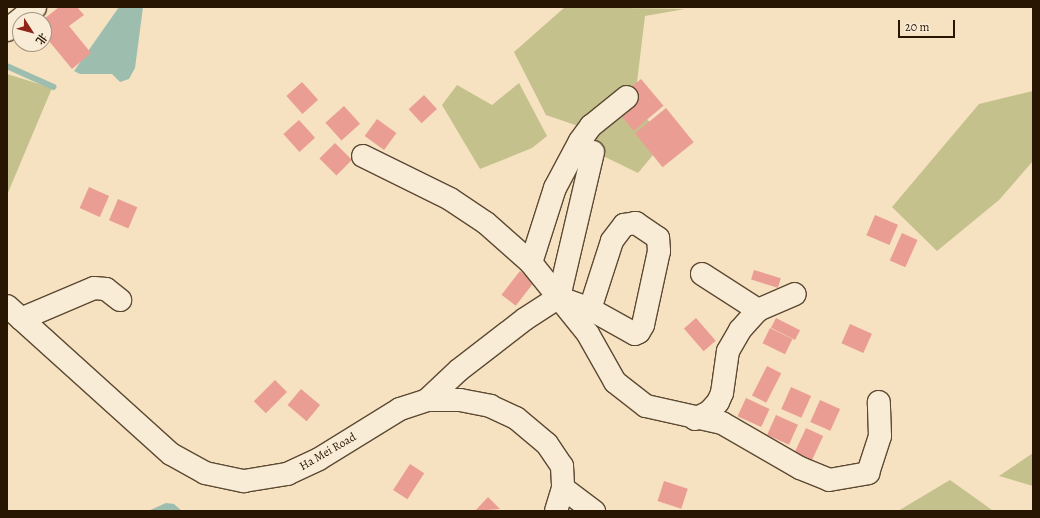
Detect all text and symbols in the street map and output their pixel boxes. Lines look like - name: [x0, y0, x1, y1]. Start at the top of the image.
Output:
- north arrow: [12, 12, 52, 52]
- scale bar: [900, 12, 957, 38]
- text: 20 m: [905, 19, 929, 35]
- text: 北: [32, 30, 51, 48]
- street label: Ha Mei Road: [297, 430, 359, 474]

